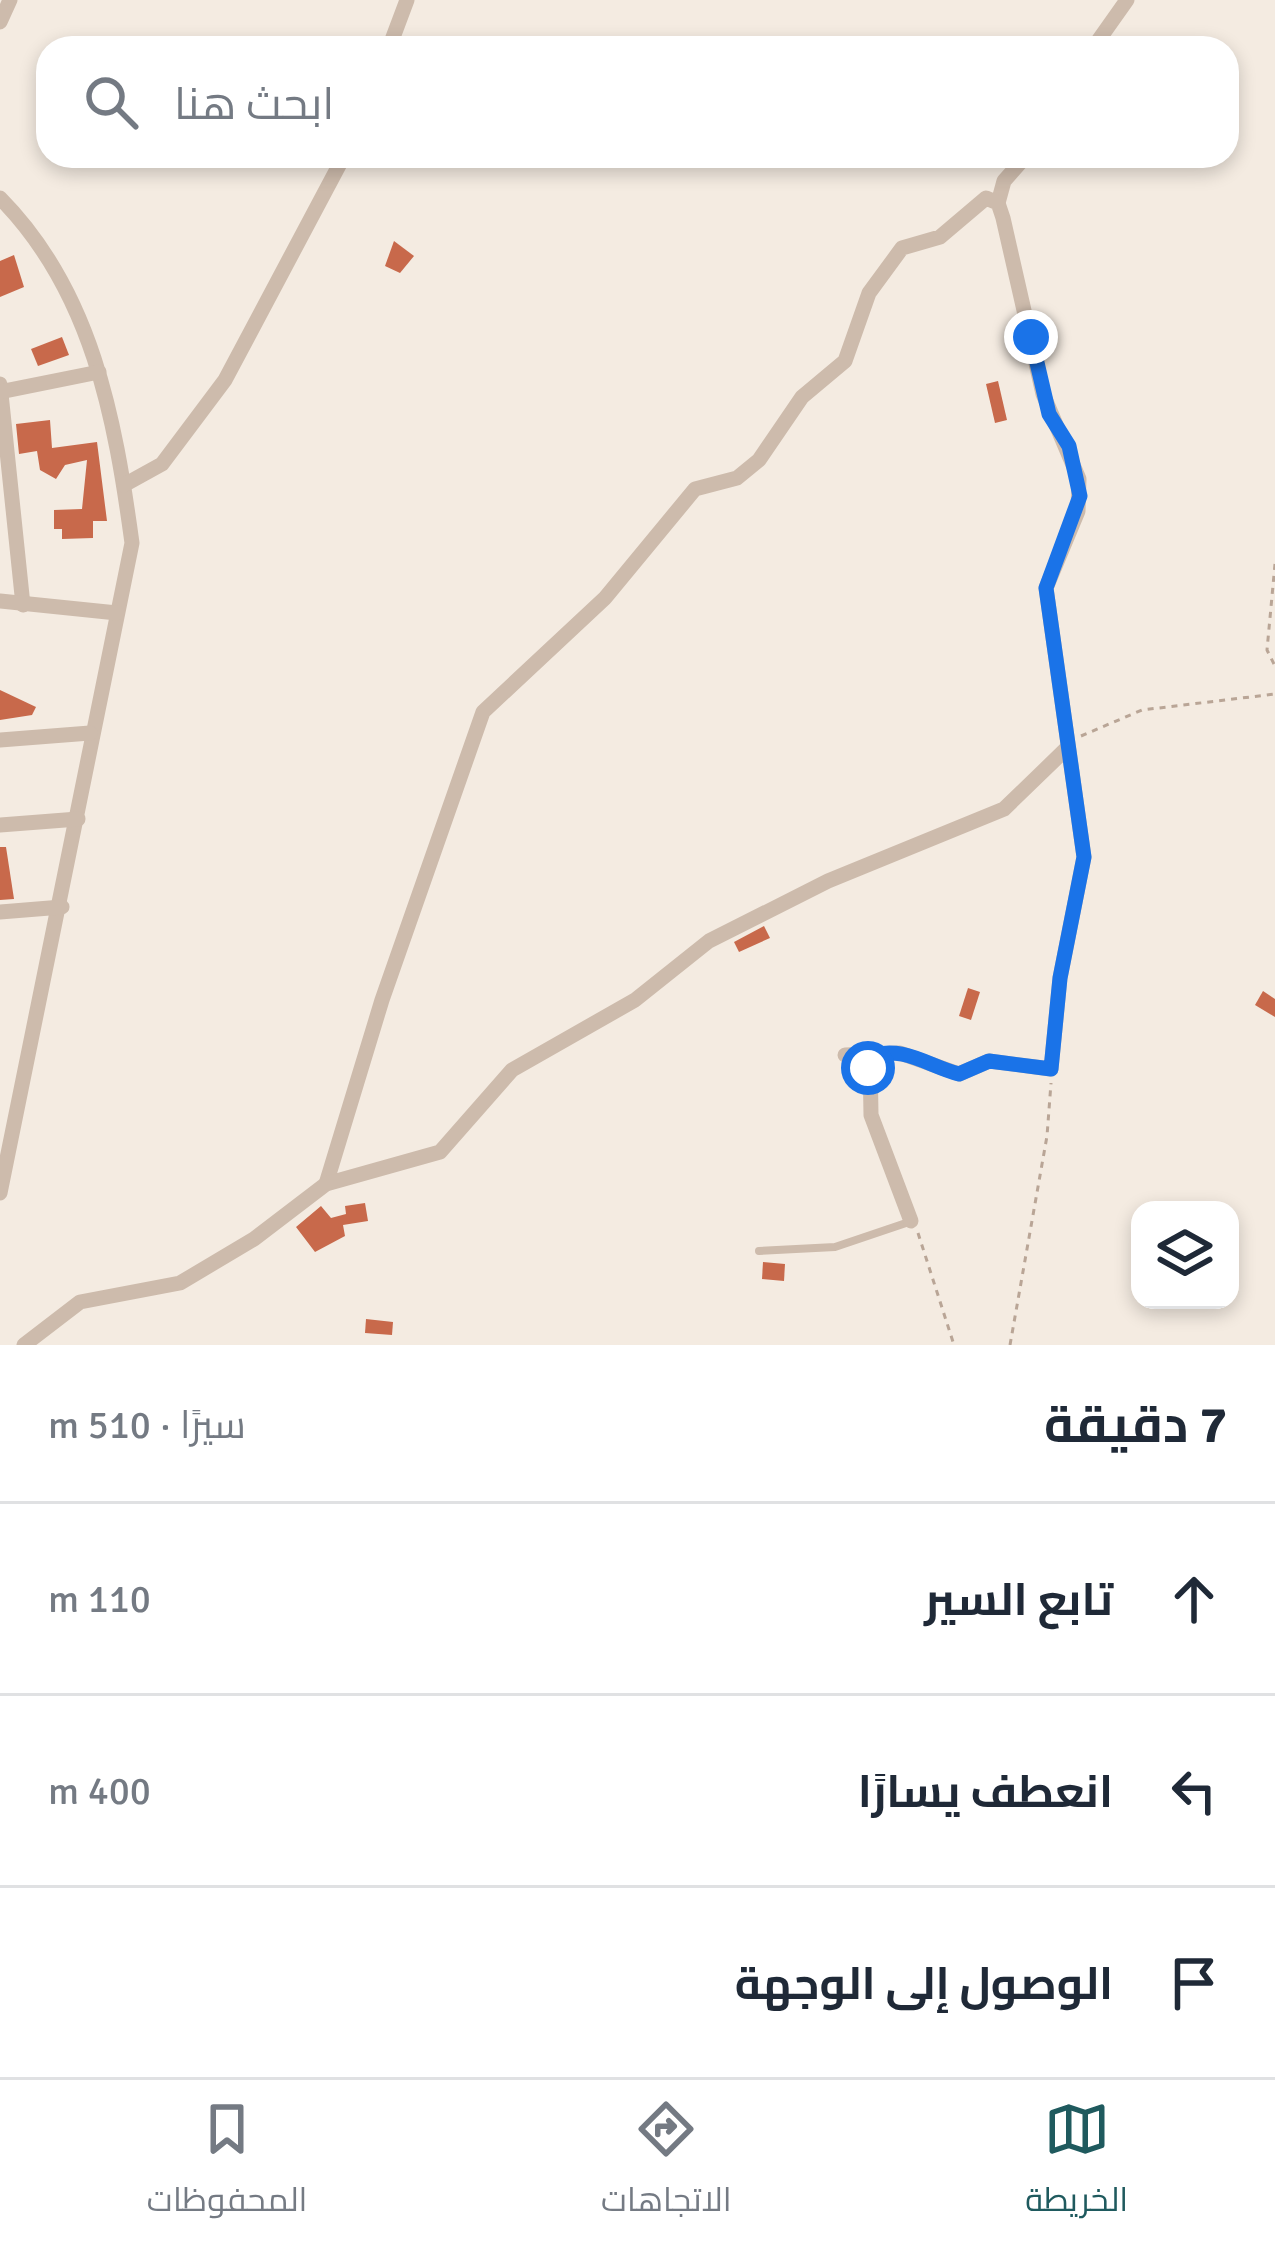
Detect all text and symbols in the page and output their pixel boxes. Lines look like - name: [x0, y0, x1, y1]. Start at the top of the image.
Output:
- search box: [36, 36, 1239, 168]
- icon: search: [78, 69, 144, 135]
- text: ابحث هنا: [174, 77, 334, 132]
- route end: [1004, 310, 1058, 364]
- route start: [841, 1041, 895, 1095]
- map controls: [1131, 1201, 1239, 1309]
- button: layers: [1131, 1201, 1239, 1309]
- text: 7 دقيقة: [1044, 1394, 1227, 1457]
- text: سيرًا · 510 m: [48, 1401, 246, 1449]
- icon: ahead: [1161, 1566, 1227, 1632]
- text: تابع السير: [924, 1573, 1113, 1628]
- text: 110 m: [48, 1575, 151, 1623]
- icon: left: [1161, 1758, 1227, 1824]
- text: انعطف يسارًا: [858, 1765, 1113, 1820]
- text: 400 m: [48, 1767, 151, 1815]
- icon: arrive: [1161, 1950, 1227, 2016]
- text: الوصول إلى الوجهة: [735, 1957, 1113, 2012]
- tab: المحفوظات: [147, 2096, 307, 2230]
- tab: الاتجاهات: [601, 2096, 732, 2230]
- tab: الخريطة: [1025, 2096, 1128, 2230]

